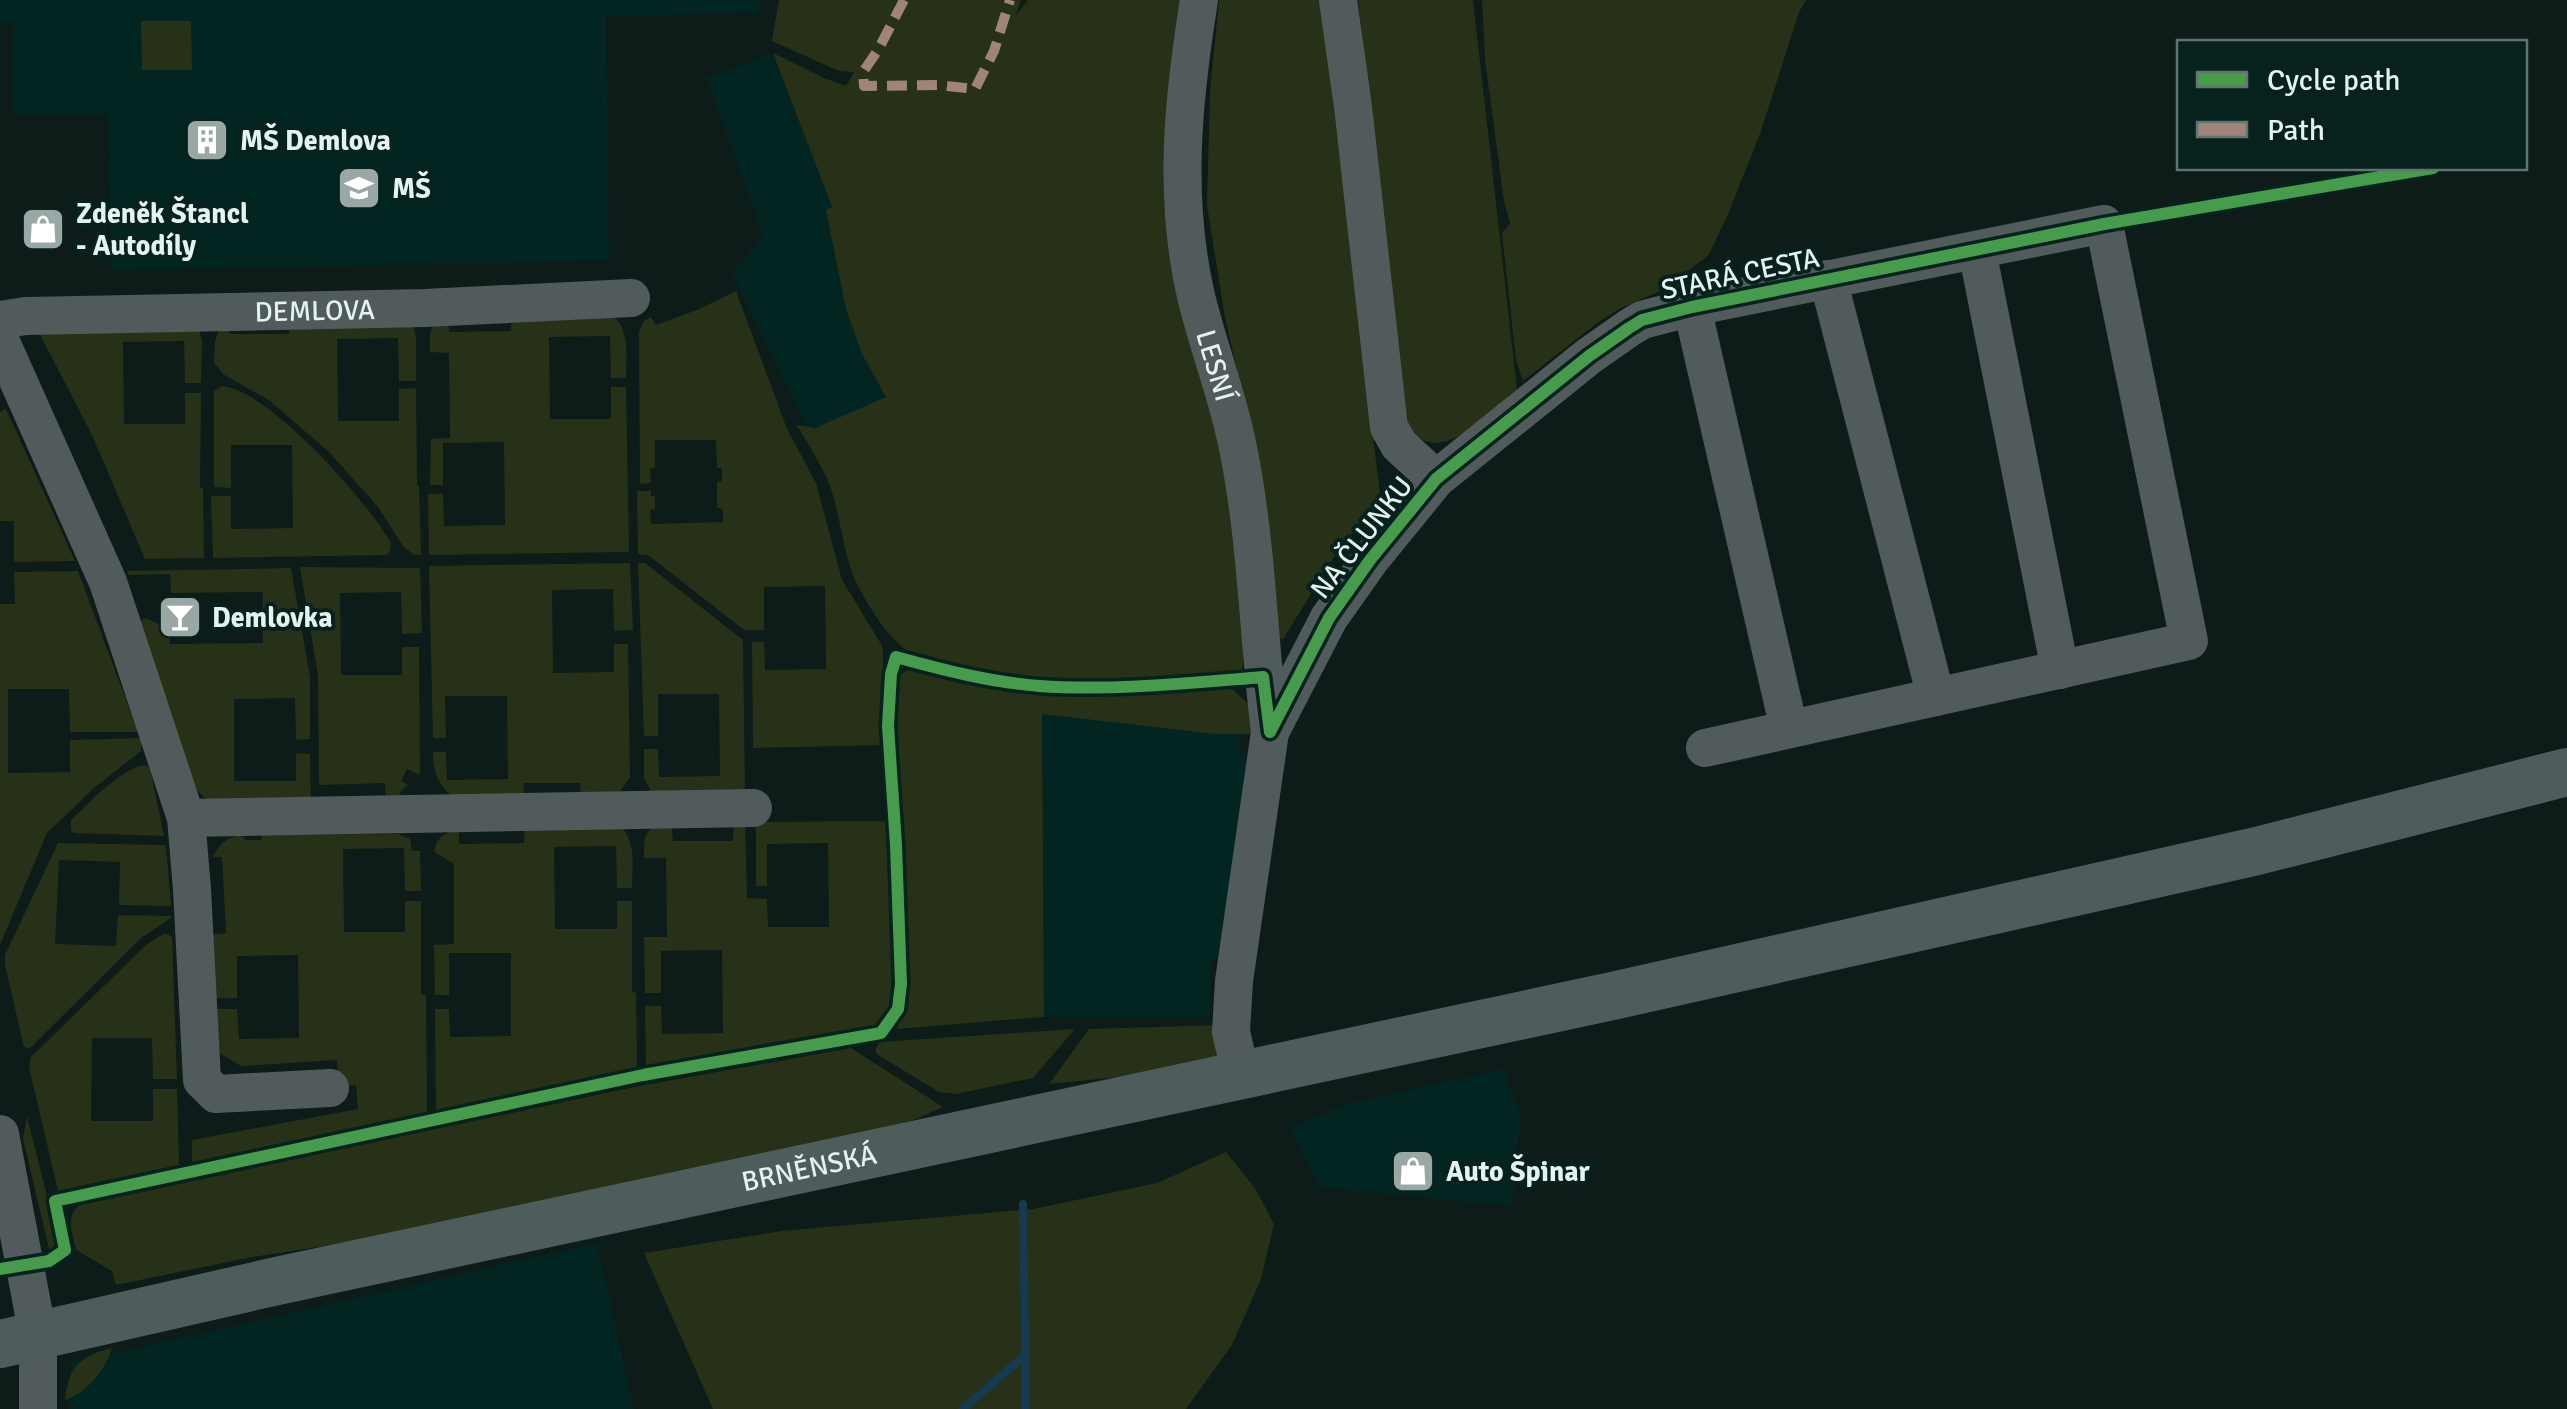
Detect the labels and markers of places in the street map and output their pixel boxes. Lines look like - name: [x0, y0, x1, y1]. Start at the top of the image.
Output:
- building icon: MŠ Demlova: [184, 117, 230, 163]
- place label: MŠ Demlova: [240, 122, 391, 158]
- school or university icon: MŠ: [336, 165, 382, 211]
- place label: MŠ: [392, 170, 431, 206]
- place label: Zdeněk Štancl - Autodíly: [76, 195, 249, 263]
- shop icon: Zdeněk Štancl - Autodíly: [20, 206, 66, 252]
- bar icon: Demlovka: [157, 594, 203, 640]
- place label: Demlovka: [212, 601, 333, 635]
- shop icon: Auto Špinar: [1390, 1148, 1436, 1194]
- place label: Auto Špinar: [1446, 1153, 1591, 1189]

